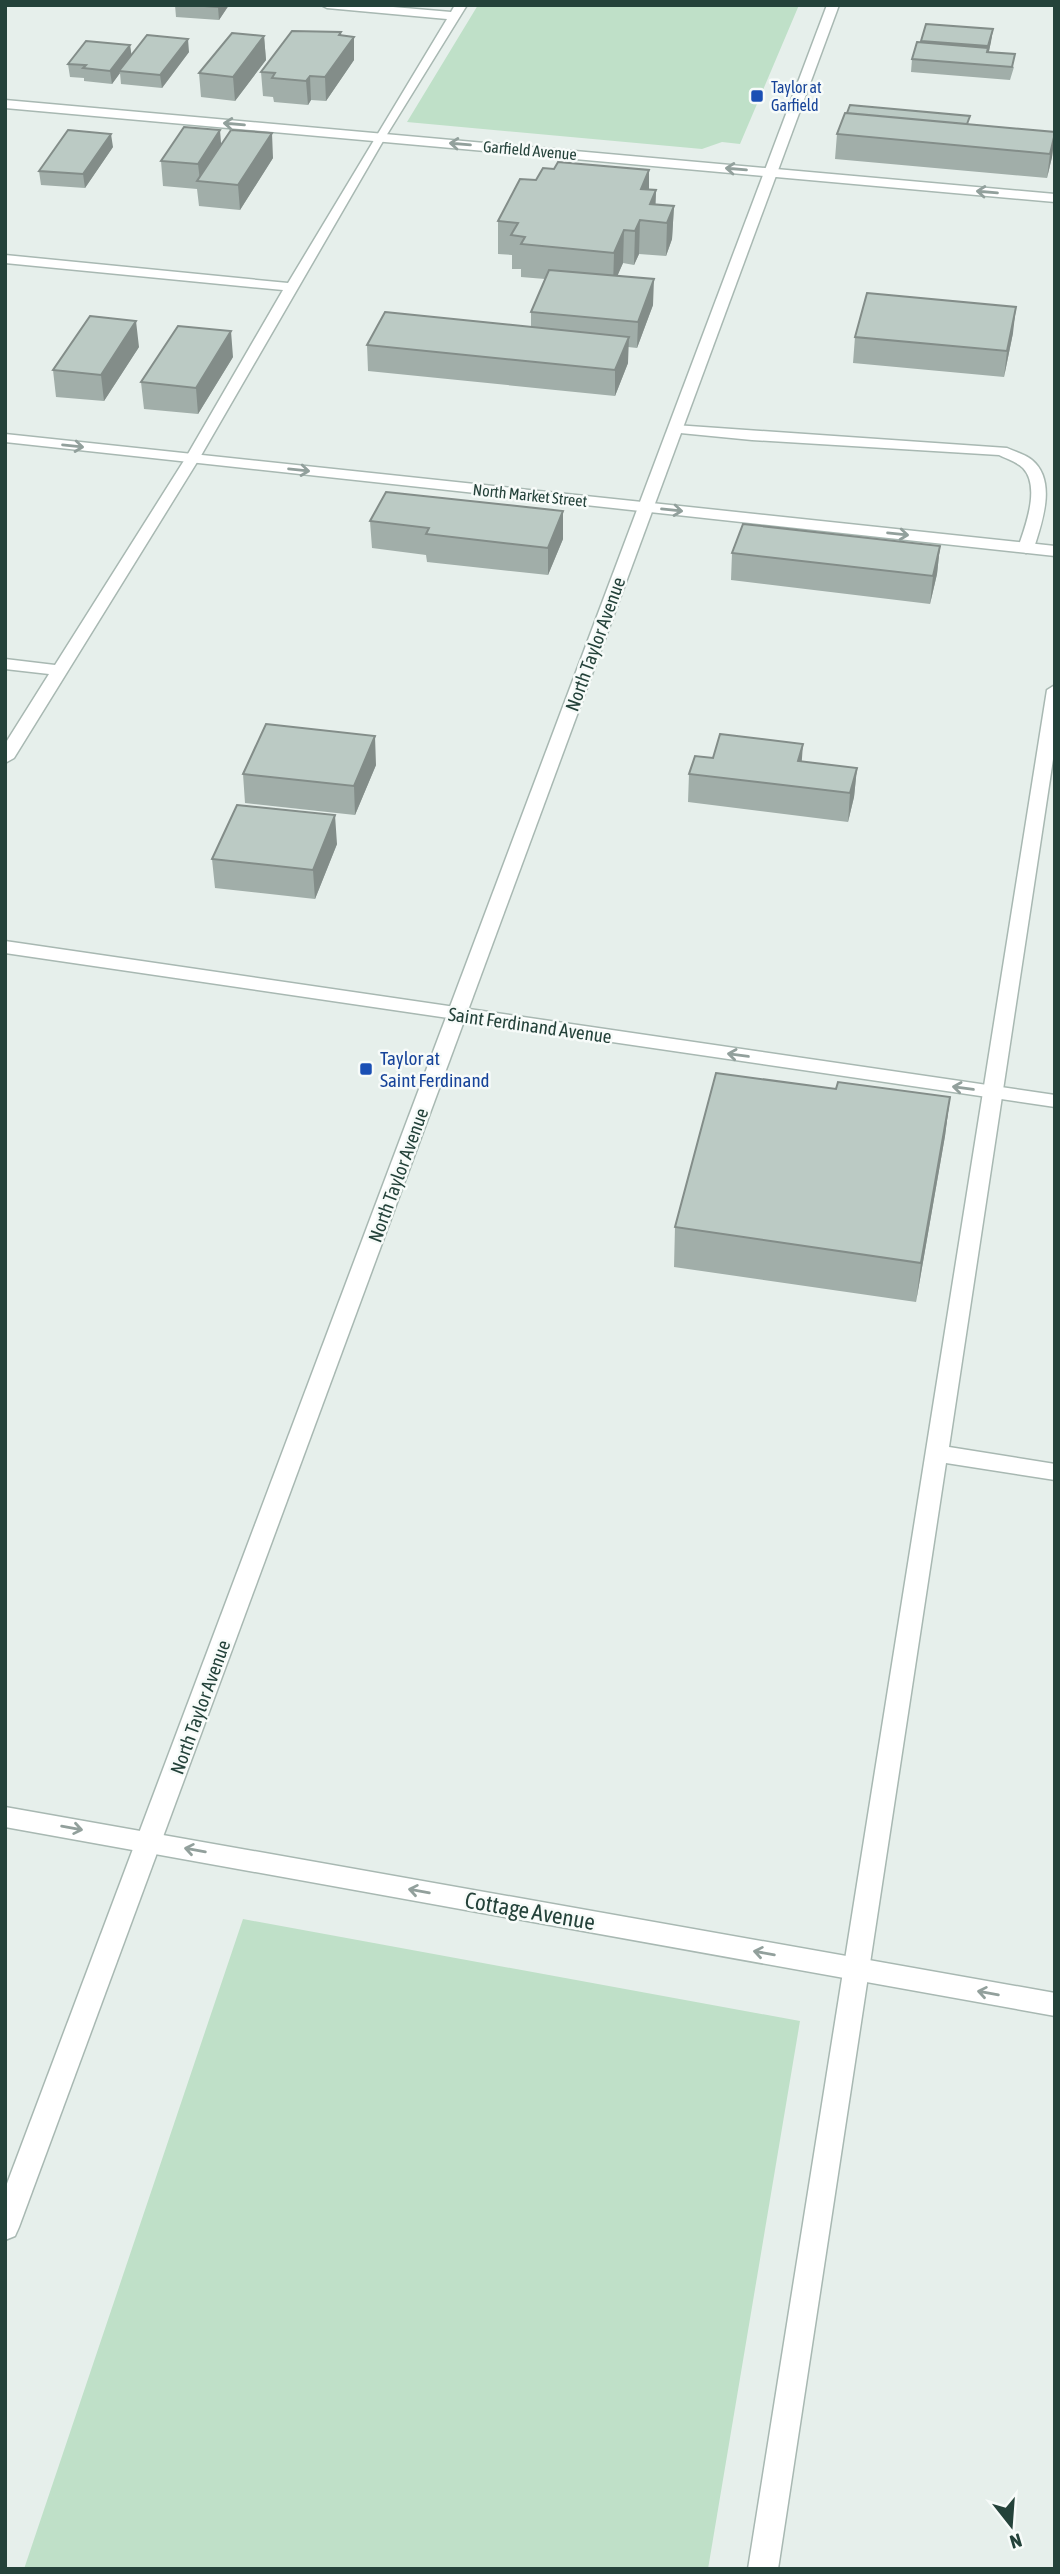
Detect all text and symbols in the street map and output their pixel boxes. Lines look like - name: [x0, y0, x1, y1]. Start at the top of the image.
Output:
- place label: Taylor at Garfield: [771, 78, 822, 114]
- marker: Taylor at Garfield: [749, 88, 765, 104]
- one-way arrow: [223, 117, 246, 130]
- one-way arrow: [450, 137, 472, 150]
- street label: Garfield Avenue: [482, 137, 578, 163]
- one-way arrow: [725, 162, 748, 175]
- one-way arrow: [976, 185, 999, 198]
- one-way arrow: [61, 439, 84, 452]
- one-way arrow: [287, 464, 310, 477]
- street label: North Market Street: [472, 480, 588, 510]
- one-way arrow: [660, 503, 683, 516]
- one-way arrow: [886, 528, 909, 541]
- street label: North Taylor Avenue: [561, 574, 629, 714]
- street label: Saint Ferdinand Avenue: [447, 1003, 613, 1047]
- place label: Taylor at Saint Ferdinand: [380, 1047, 490, 1091]
- one-way arrow: [727, 1048, 750, 1061]
- marker: Taylor at Saint Ferdinand: [358, 1061, 374, 1077]
- one-way arrow: [952, 1082, 975, 1095]
- street label: North Taylor Avenue: [364, 1105, 432, 1245]
- street label: North Taylor Avenue: [166, 1637, 234, 1777]
- one-way arrow: [61, 1822, 83, 1836]
- one-way arrow: [184, 1843, 207, 1856]
- one-way arrow: [408, 1883, 431, 1897]
- street label: Cottage Avenue: [463, 1887, 597, 1935]
- one-way arrow: [753, 1946, 776, 1959]
- one-way arrow: [977, 1986, 999, 1999]
- north arrow: [976, 2490, 1046, 2560]
- text: N: [1007, 2529, 1025, 2553]

